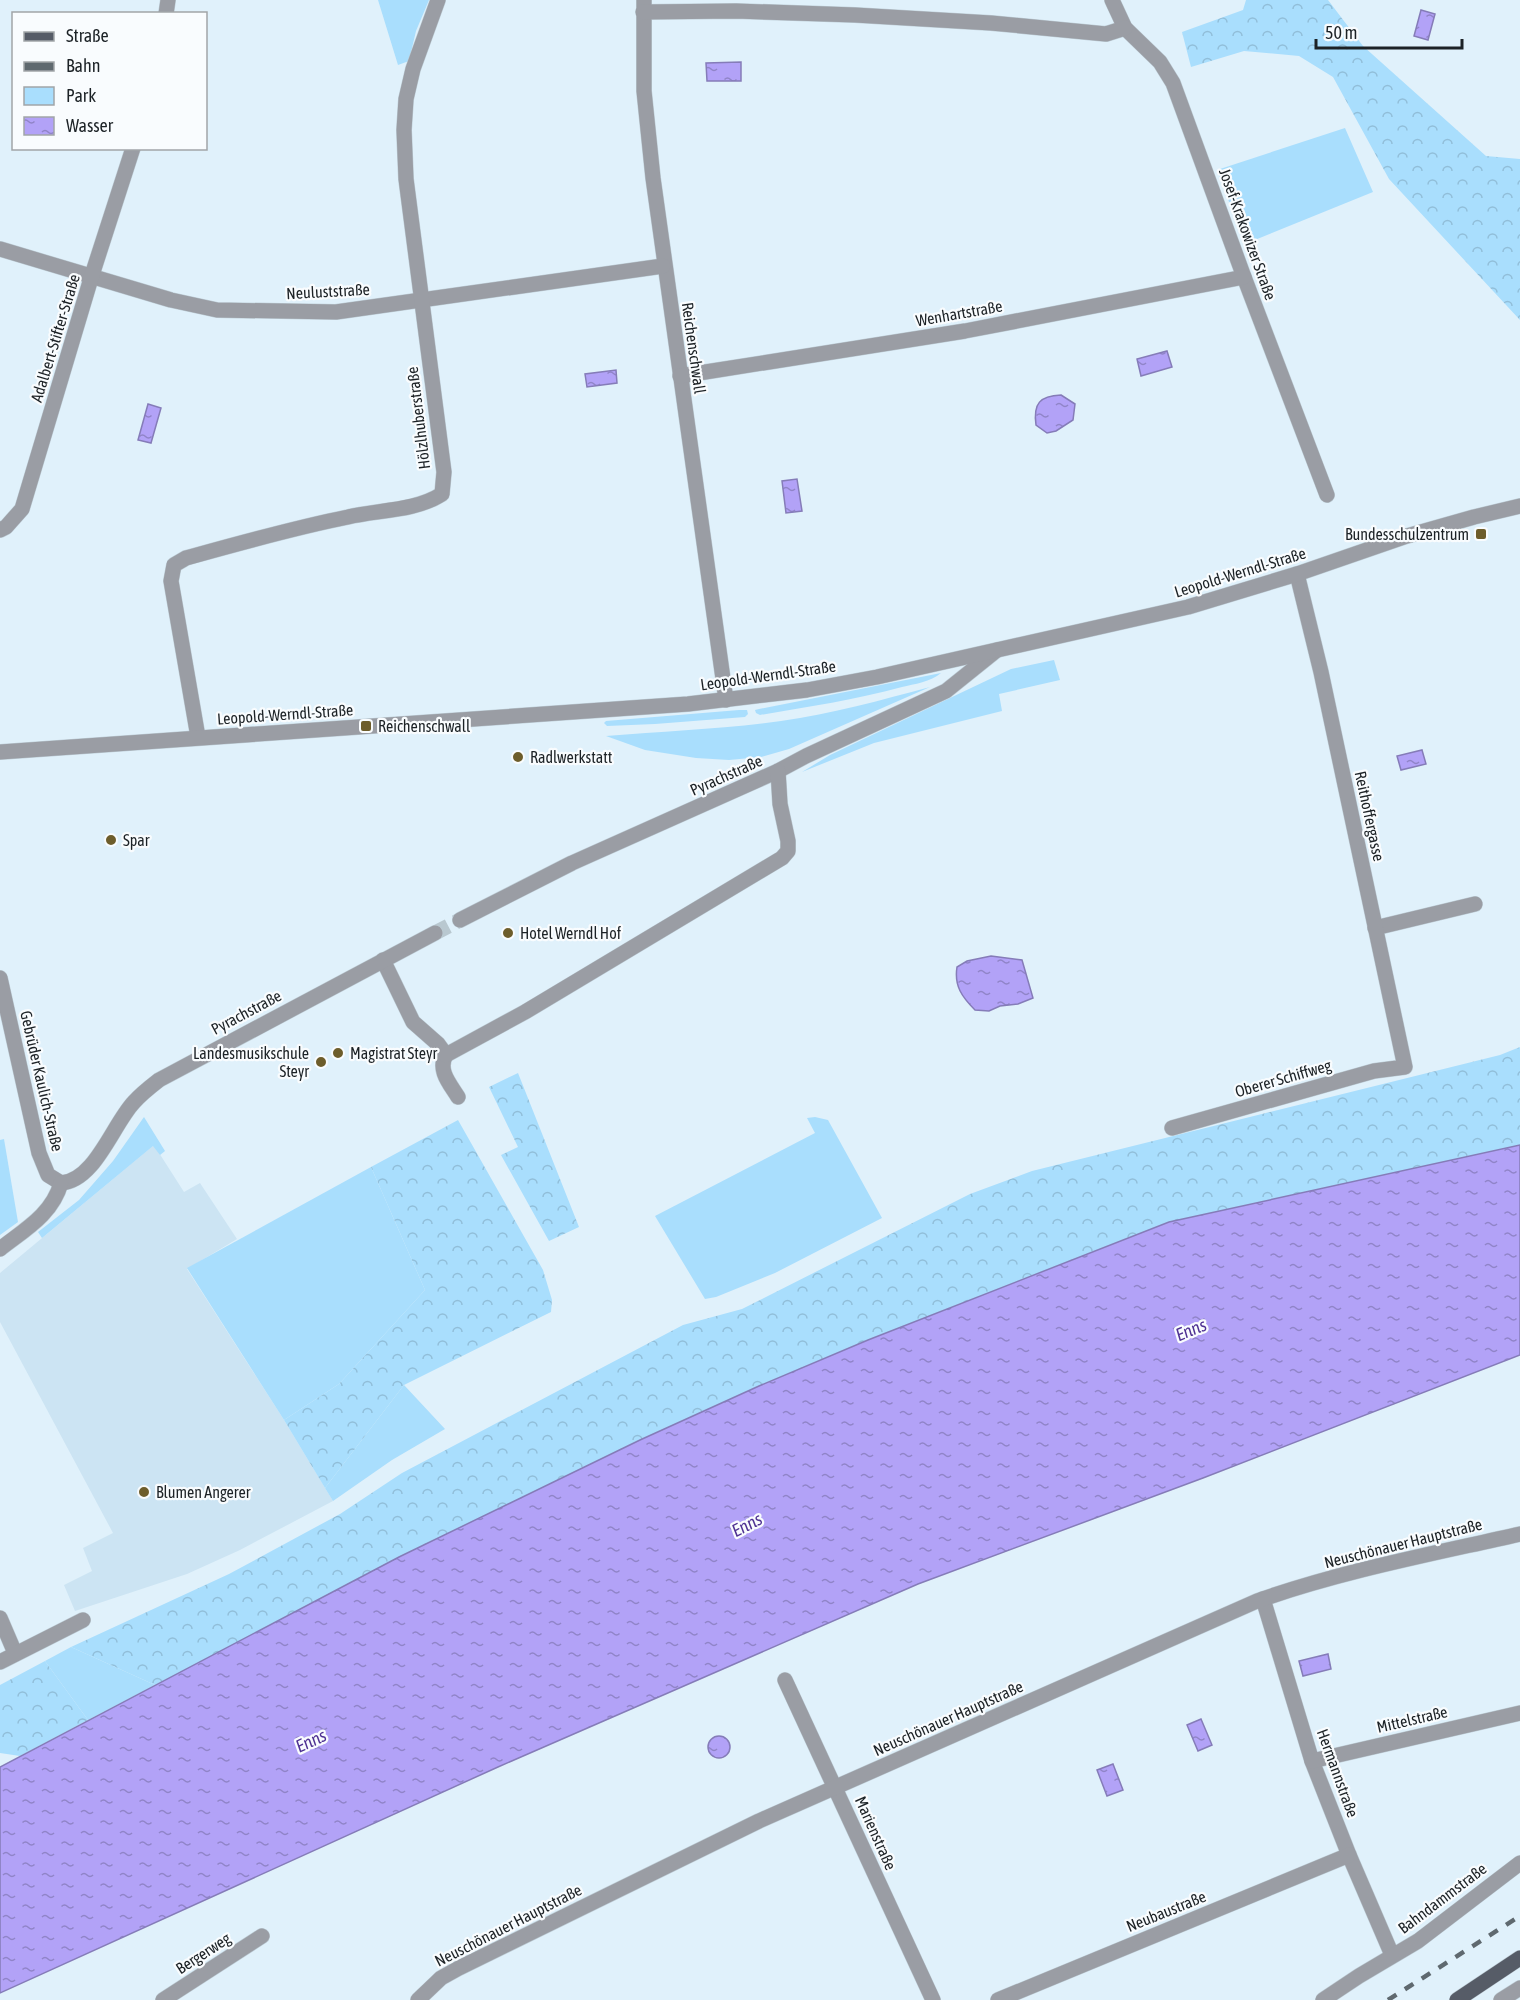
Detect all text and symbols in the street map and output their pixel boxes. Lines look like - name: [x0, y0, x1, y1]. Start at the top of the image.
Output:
- legend: [12, 12, 207, 150]
- scale bar: [1316, 12, 1462, 50]
- text: 50 m: [1325, 22, 1357, 43]
- text: Straße: [66, 25, 109, 46]
- text: Bahn: [66, 55, 100, 76]
- text: Park: [66, 85, 96, 106]
- text: Wasser: [66, 115, 114, 136]
- street label: Josef-Krakowizer Straße: [1216, 166, 1280, 302]
- street label: Adalbert-Stifter-Straße: [27, 272, 83, 404]
- street label: Neuluststraße: [286, 280, 370, 302]
- street label: Wenhartstraße: [914, 297, 1004, 329]
- street label: Reichenschwall: [679, 301, 709, 396]
- street label: Hölzlhuberstraße: [403, 366, 433, 470]
- place label: Bundesschulzentrum: [1345, 525, 1469, 543]
- marker: Bundesschulzentrum: [1474, 527, 1488, 541]
- street label: Leopold-Werndl-Straße: [1172, 543, 1308, 601]
- street label: Leopold-Werndl-Straße: [699, 657, 837, 694]
- street label: Leopold-Werndl-Straße: [216, 700, 354, 729]
- place label: Reichenschwall: [378, 717, 471, 735]
- marker: Reichenschwall: [359, 719, 373, 733]
- place label: Radlwerkstatt: [530, 748, 613, 766]
- marker: Radlwerkstatt: [511, 750, 525, 764]
- street label: Pyrachstraße: [687, 751, 765, 800]
- street label: Reithoffergasse: [1351, 769, 1388, 863]
- place label: Spar: [123, 831, 150, 850]
- marker: Spar: [104, 833, 118, 847]
- place label: Hotel Werndl Hof: [520, 924, 622, 942]
- marker: Hotel Werndl Hof: [501, 926, 515, 940]
- street label: Pyrachstraße: [208, 986, 285, 1039]
- street label: Gebrüder Kaulich-Straße: [17, 1009, 67, 1153]
- place label: Landesmusikschule Steyr: [193, 1044, 309, 1081]
- place label: Magistrat Steyr: [350, 1044, 437, 1063]
- marker: Magistrat Steyr: [331, 1046, 345, 1060]
- marker: Landesmusikschule Steyr: [314, 1055, 328, 1069]
- street label: Oberer Schiffweg: [1233, 1056, 1334, 1101]
- water label: Enns: [1172, 1314, 1209, 1345]
- place label: Blumen Angerer: [156, 1483, 251, 1502]
- marker: Blumen Angerer: [137, 1485, 151, 1499]
- water label: Enns: [728, 1508, 766, 1541]
- street label: Neuschönauer Hauptstraße: [1322, 1515, 1484, 1572]
- street label: Neuschönauer Hauptstraße: [870, 1677, 1026, 1760]
- street label: Mittelstraße: [1375, 1702, 1449, 1736]
- water label: Enns: [292, 1724, 329, 1757]
- street label: Hermannstraße: [1314, 1726, 1362, 1820]
- street label: Marienstraße: [852, 1793, 900, 1873]
- street label: Bahndammstraße: [1394, 1859, 1490, 1937]
- street label: Neuschönauer Hauptstraße: [432, 1880, 585, 1971]
- street label: Neubaustraße: [1124, 1887, 1208, 1935]
- street label: Bergerweg: [172, 1929, 234, 1978]

